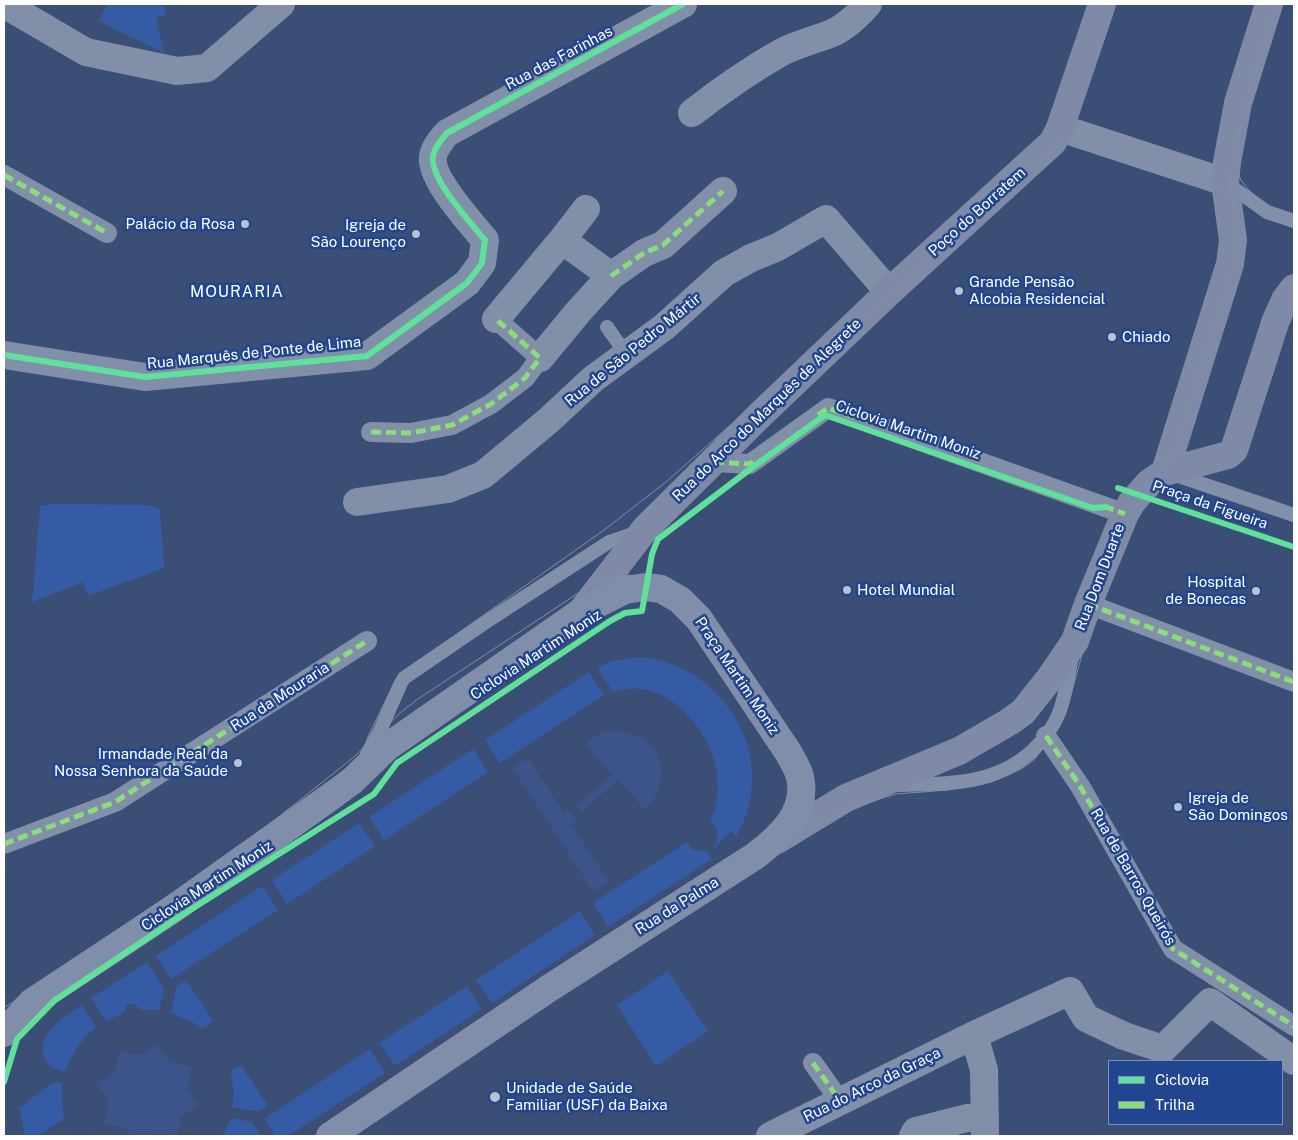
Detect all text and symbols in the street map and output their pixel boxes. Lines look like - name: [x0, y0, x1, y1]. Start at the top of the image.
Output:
- street label: Rua das Farinhas: [502, 22, 616, 94]
- street label: Poço do Borratem: [925, 164, 1029, 260]
- place label: Palácio da Rosa: [126, 215, 235, 233]
- place label: Igreja de São Lourenço: [310, 216, 406, 251]
- marker: Palácio da Rosa: [239, 218, 251, 230]
- marker: Igreja de São Lourenço: [410, 228, 422, 240]
- place label: Grande Pensão Alcobia Residencial: [969, 273, 1105, 308]
- district label: MOURARIA: [189, 282, 285, 302]
- marker: Grande Pensão Alcobia Residencial: [953, 285, 965, 297]
- street label: Rua de São Pedro Mártir: [561, 290, 705, 410]
- street label: Rua do Arco do Marquês de Alegrete: [669, 315, 865, 505]
- place label: Chiado: [1122, 328, 1170, 346]
- marker: Chiado: [1106, 331, 1118, 343]
- street label: Rua Marquês de Ponte de Lima: [146, 333, 362, 373]
- street label: Ciclovia Martim Moniz: [833, 397, 983, 463]
- street label: Praça da Figueira: [1150, 477, 1270, 533]
- street label: Rua Dom Duarte: [1071, 521, 1129, 633]
- place label: Hospital de Bonecas: [1165, 573, 1246, 608]
- place label: Hotel Mundial: [857, 581, 955, 599]
- marker: Hotel Mundial: [841, 584, 853, 596]
- marker: Hospital de Bonecas: [1250, 585, 1262, 597]
- street label: Ciclovia Martim Moniz: [467, 606, 605, 704]
- street label: Praça Martim Moniz: [691, 614, 783, 738]
- street label: Rua da Mouraria: [227, 658, 333, 736]
- place label: Irmandade Real da Nossa Senhora da Saúde: [54, 745, 228, 780]
- marker: Irmandade Real da Nossa Senhora da Saúde: [232, 757, 244, 769]
- place label: Igreja de São Domingos: [1188, 789, 1288, 824]
- marker: Igreja de São Domingos: [1172, 801, 1184, 813]
- street label: Rua de Barros Queirós: [1086, 805, 1180, 949]
- street label: Ciclovia Martim Moniz: [138, 837, 276, 935]
- street label: Rua da Palma: [632, 873, 722, 939]
- street label: Rua do Arco da Graça: [800, 1044, 944, 1126]
- legend: [1108, 1060, 1283, 1125]
- text: Ciclovia: [1155, 1071, 1209, 1088]
- place label: Unidade de Saúde Familiar (USF) da Baixa: [506, 1079, 668, 1114]
- marker: Unidade de Saúde Familiar (USF) da Baixa: [488, 1090, 502, 1104]
- text: Trilha: [1155, 1096, 1194, 1113]

